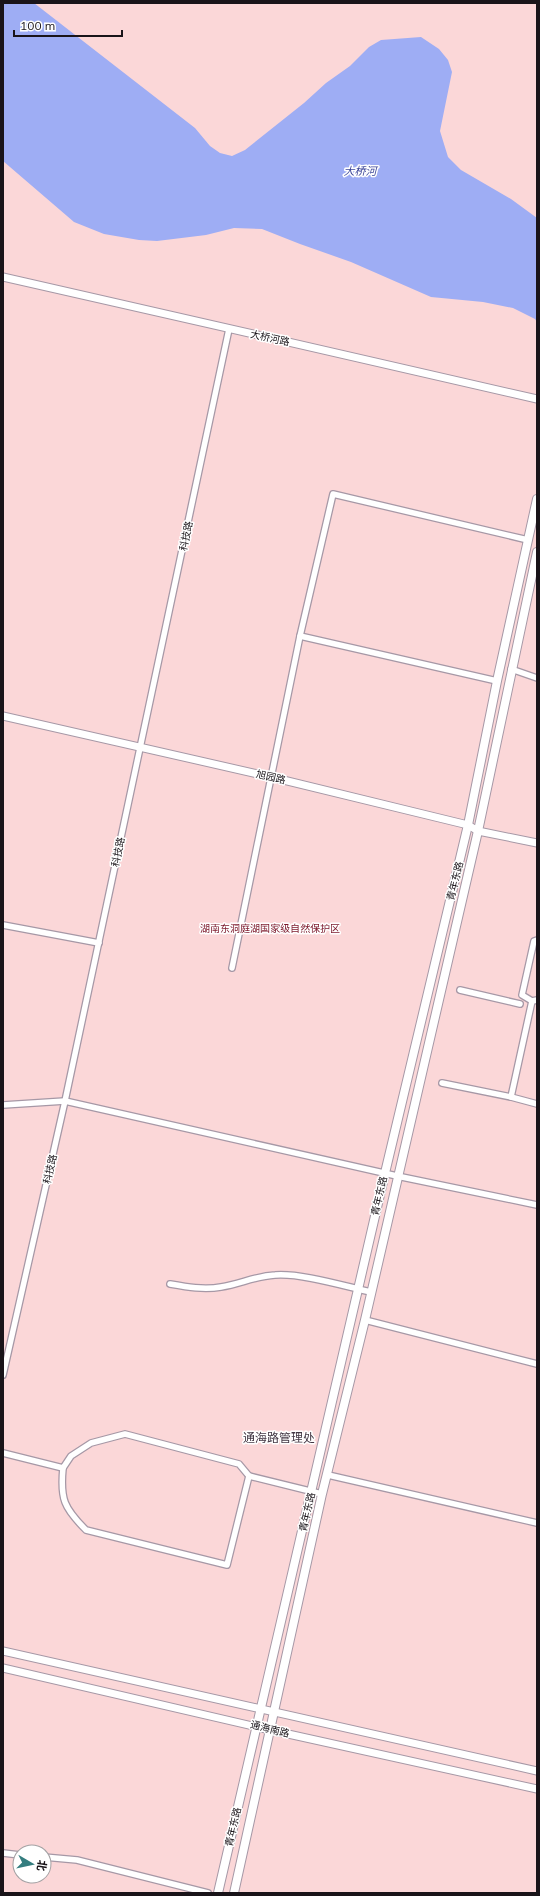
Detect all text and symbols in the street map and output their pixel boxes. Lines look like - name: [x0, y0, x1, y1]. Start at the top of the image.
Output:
- scale bar: [14, 12, 122, 38]
- text: 100 m: [20, 18, 55, 33]
- water label: 大桥河: [344, 164, 378, 178]
- street label: 大桥河路: [249, 327, 291, 349]
- street label: 科技路: [177, 520, 195, 552]
- street label: 旭园路: [255, 767, 287, 787]
- street label: 科技路: [109, 836, 127, 868]
- street label: 青年东路: [444, 860, 466, 902]
- park label: 湖南东洞庭湖国家级自然保护区: [200, 922, 340, 935]
- street label: 科技路: [40, 1153, 60, 1185]
- street label: 青年东路: [368, 1175, 390, 1217]
- district label: 通海路管理处: [243, 1430, 315, 1445]
- street label: 青年东路: [296, 1491, 318, 1533]
- street label: 通海南路: [249, 1718, 291, 1740]
- street label: 青年东路: [222, 1806, 244, 1848]
- north arrow: [12, 1844, 52, 1884]
- text: 北: [34, 1859, 50, 1872]

